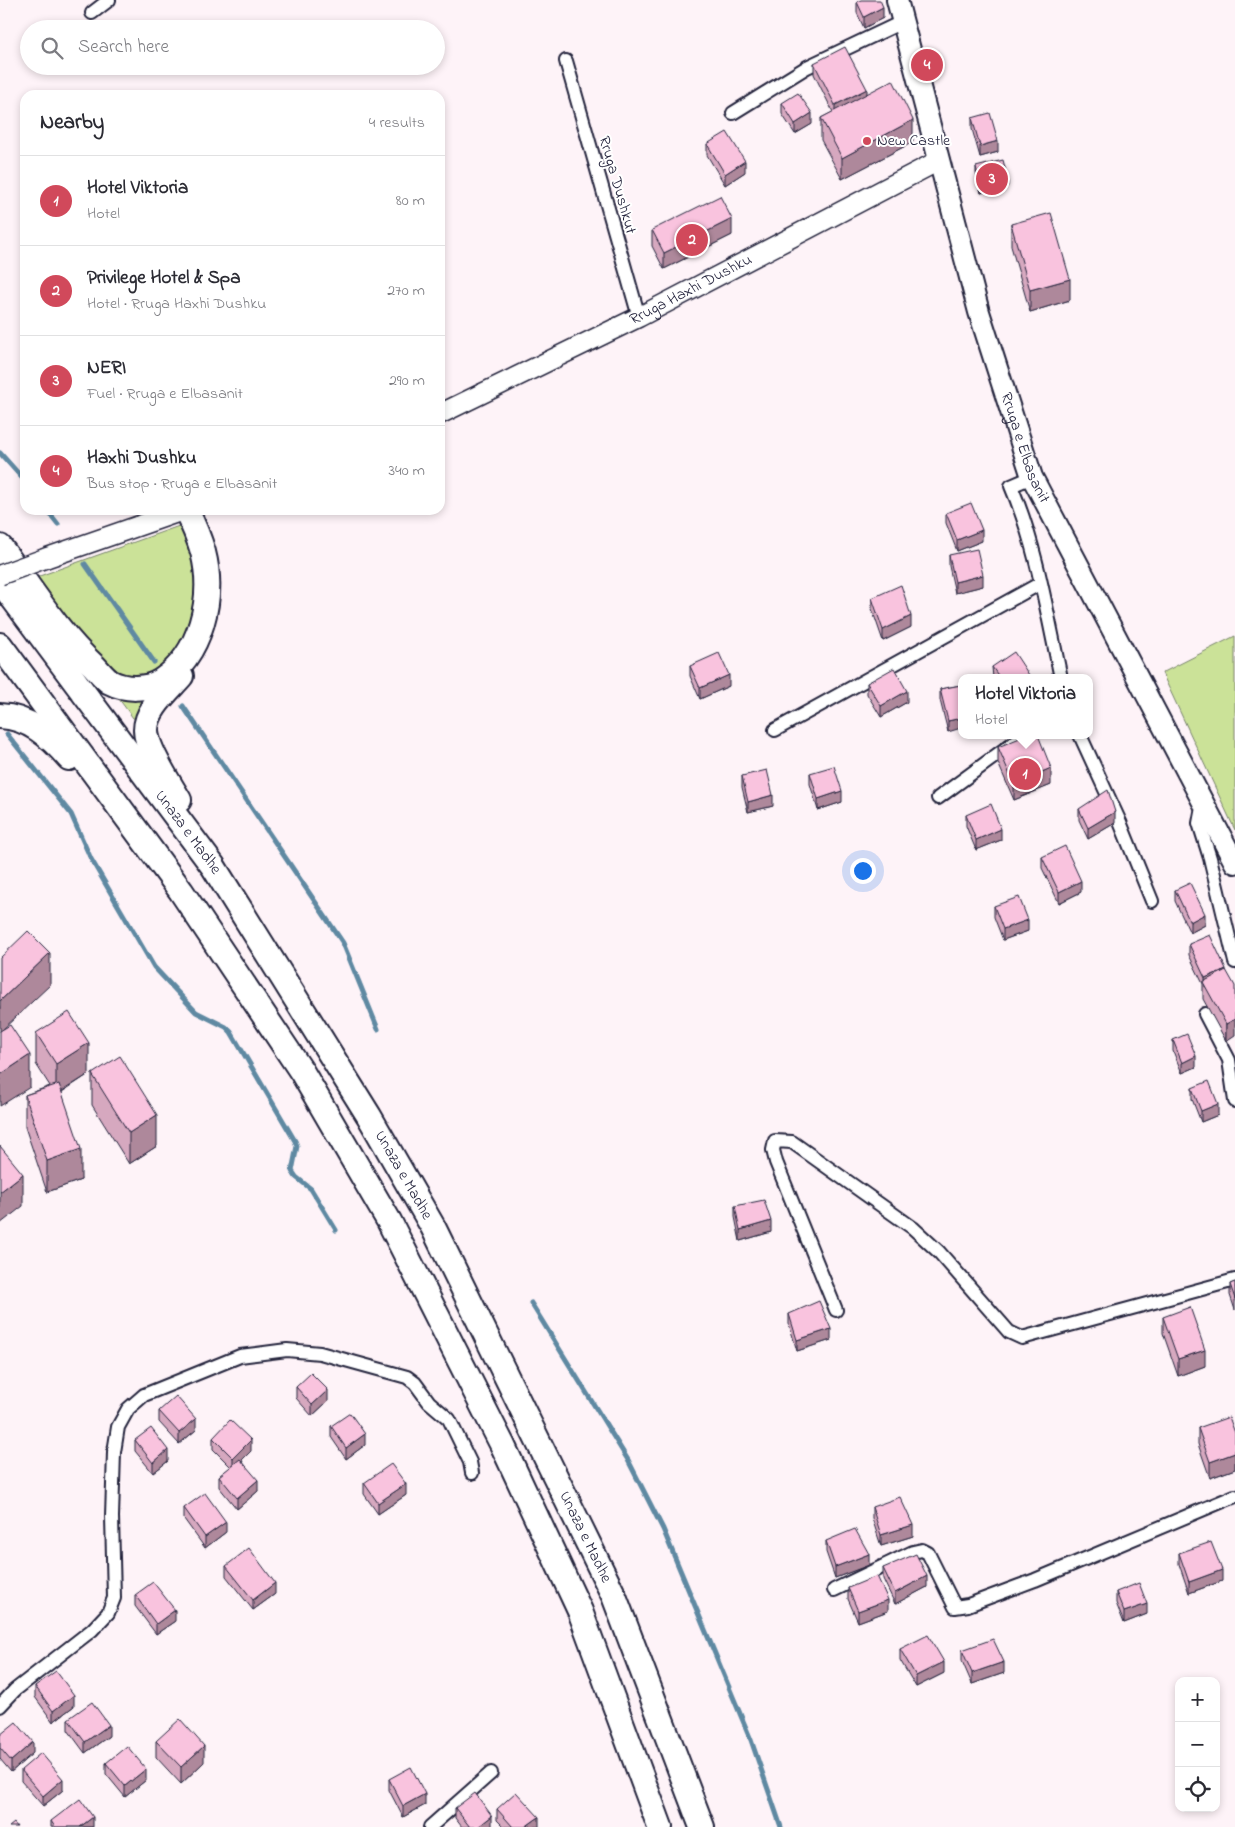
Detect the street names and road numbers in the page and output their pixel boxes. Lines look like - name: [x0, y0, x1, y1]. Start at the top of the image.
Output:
- street label: Rruga Dushkut: [592, 133, 643, 237]
- street label: Rruga Haxhi Dushku: [626, 248, 756, 332]
- street label: Rruga e Elbasanit: [994, 389, 1056, 508]
- street label: Unaza e Madhe: [149, 786, 228, 880]
- street label: Unaza e Madhe: [368, 1126, 439, 1225]
- street label: Unaza e Madhe: [552, 1487, 618, 1588]

